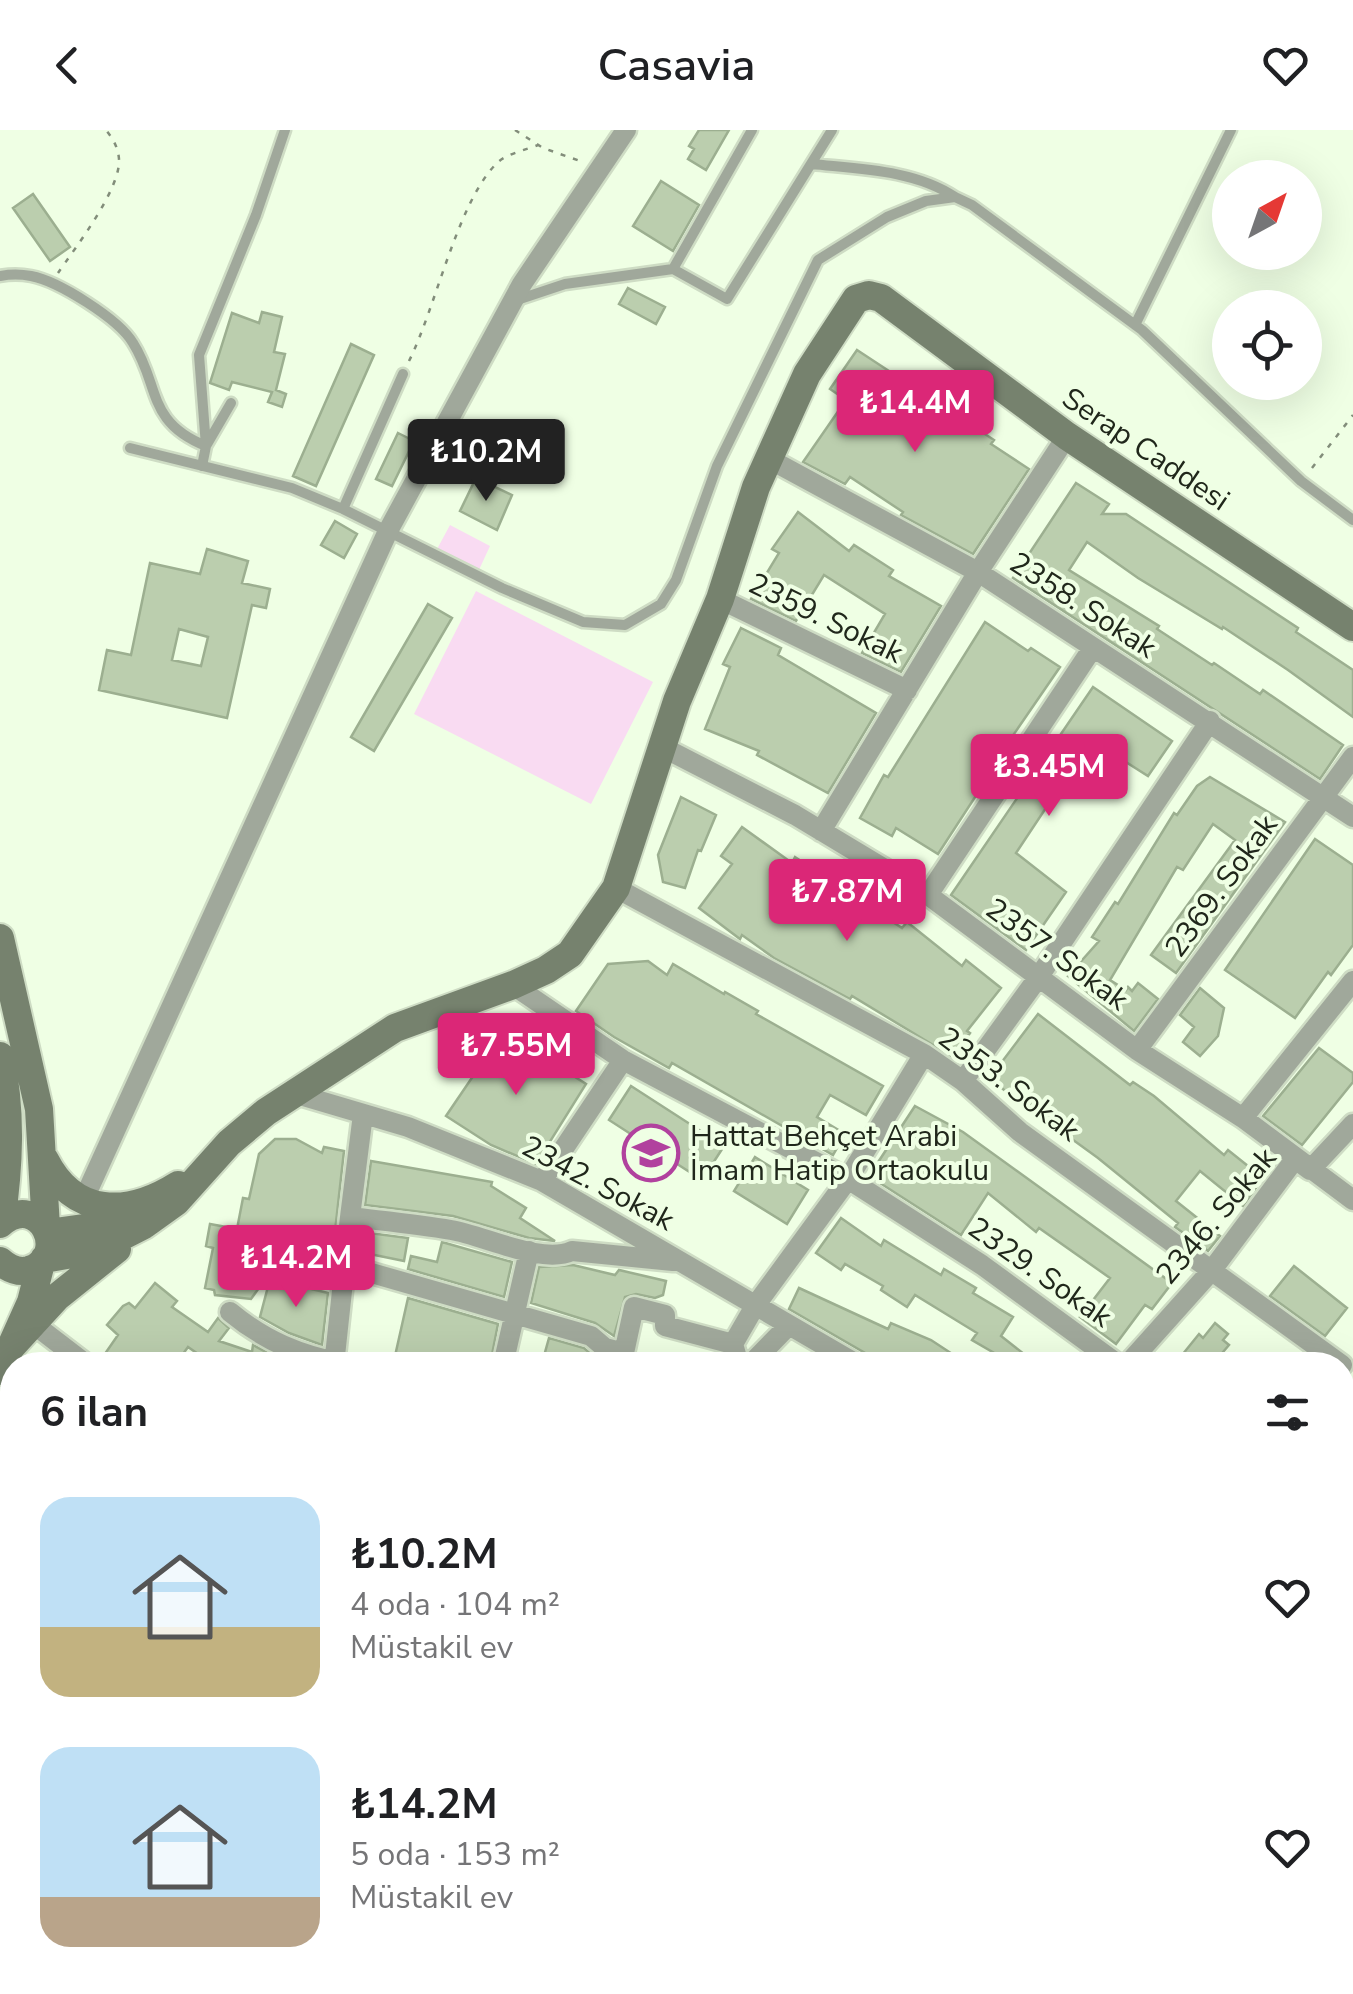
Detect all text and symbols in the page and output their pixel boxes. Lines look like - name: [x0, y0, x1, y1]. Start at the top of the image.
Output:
- text: Casavia: [597, 35, 756, 96]
- icon: back: [40, 38, 95, 93]
- icon: heart: [1258, 38, 1313, 93]
- north arrow: [1212, 160, 1322, 270]
- map controls: [1212, 160, 1322, 400]
- button: locate: [1212, 290, 1322, 400]
- pin: ₺14.4M: [834, 370, 996, 455]
- street label: Serap Caddesi: [1054, 378, 1238, 521]
- text: ₺14.4M: [859, 381, 971, 424]
- pin: ₺10.2M: [405, 419, 567, 504]
- text: ₺10.2M: [430, 430, 542, 473]
- street label: 2358. Sokak: [1001, 543, 1165, 669]
- street label: 2359. Sokak: [742, 563, 911, 674]
- pin: ₺3.45M: [968, 734, 1130, 819]
- text: ₺3.45M: [993, 745, 1105, 788]
- street label: 2369. Sokak: [1156, 806, 1288, 966]
- pin: ₺7.87M: [766, 859, 928, 944]
- text: ₺7.87M: [791, 870, 903, 913]
- street label: 2357. Sokak: [977, 889, 1137, 1021]
- pin: ₺7.55M: [435, 1013, 597, 1098]
- street label: 2353. Sokak: [930, 1018, 1089, 1152]
- text: ₺7.55M: [460, 1024, 572, 1067]
- place label: Hattat Behçet Arabi İmam Hatip Ortaokulu: [690, 1116, 989, 1191]
- school or university icon: Hattat Behçet Arabi İmam Hatip Ortaokulu: [621, 1123, 681, 1183]
- street label: 2342. Sokak: [514, 1126, 682, 1241]
- street label: 2346. Sokak: [1147, 1138, 1287, 1294]
- street label: 2329. Sokak: [959, 1208, 1121, 1338]
- pin: ₺14.2M: [215, 1225, 377, 1310]
- text: ₺14.2M: [240, 1236, 352, 1279]
- text: 6 ilan: [40, 1384, 148, 1441]
- icon: filters: [1260, 1385, 1315, 1440]
- text: ₺10.2M: [350, 1526, 498, 1583]
- icon: home: [120, 1537, 240, 1657]
- icon: heart: [1260, 1570, 1315, 1625]
- text: 4 oda · 104 m²: [350, 1583, 560, 1626]
- text: Müstakil ev: [350, 1626, 513, 1669]
- text: ₺14.2M: [350, 1776, 498, 1833]
- icon: home: [120, 1787, 240, 1907]
- icon: heart: [1260, 1820, 1315, 1875]
- text: 5 oda · 153 m²: [350, 1833, 560, 1876]
- text: Müstakil ev: [350, 1876, 513, 1919]

